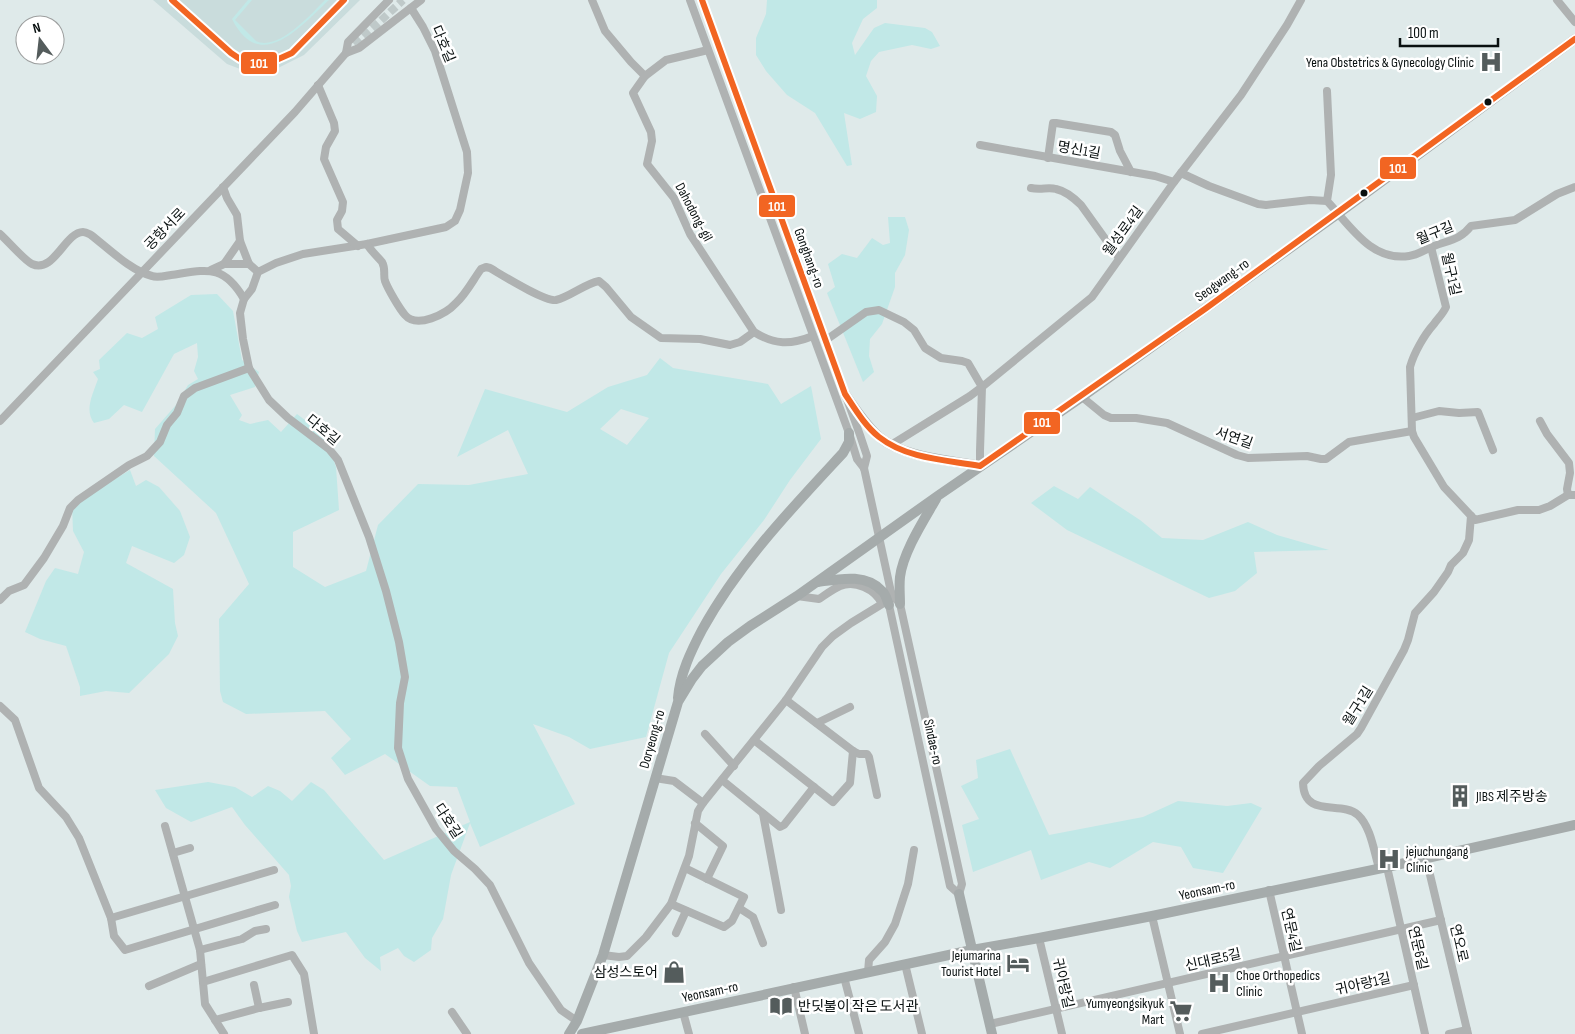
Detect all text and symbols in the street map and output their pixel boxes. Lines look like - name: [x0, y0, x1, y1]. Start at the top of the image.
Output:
- north arrow: [15, 15, 65, 65]
- scale bar: [1400, 15, 1498, 47]
- text: N: [31, 19, 43, 37]
- street label: 다호길: [428, 23, 458, 65]
- text: 100 m: [1408, 24, 1439, 43]
- hospital icon: Yena Obstetrics & Gynecology Clinic: [1478, 49, 1504, 75]
- line badge: 101: [240, 51, 278, 75]
- place label: Yena Obstetrics & Gynecology Clinic: [1306, 54, 1474, 71]
- text: 101: [250, 55, 268, 72]
- unlabelled marker: [1483, 97, 1493, 107]
- street label: 명신1길: [1056, 138, 1102, 162]
- line badge: 101: [1379, 156, 1417, 180]
- text: 101: [1389, 160, 1407, 177]
- street label: Dahodong-gil: [672, 180, 716, 244]
- unlabelled marker: [1359, 188, 1369, 198]
- line badge: 101: [758, 194, 796, 218]
- text: 101: [768, 198, 786, 215]
- street label: 월성로4길: [1099, 203, 1147, 259]
- street label: 공항서로: [141, 204, 189, 253]
- street label: 월구길: [1414, 218, 1456, 248]
- street label: Gonghang-ro: [790, 226, 828, 290]
- street label: 월구1길: [1438, 251, 1464, 297]
- street label: Seogwang-ro: [1192, 255, 1252, 305]
- street label: 다호길: [303, 411, 343, 449]
- line badge: 101: [1023, 411, 1061, 435]
- text: 101: [1033, 414, 1051, 431]
- street label: 서연길: [1213, 424, 1255, 452]
- street label: 월구1길: [1339, 683, 1377, 729]
- street label: Doryeong-ro: [636, 708, 669, 770]
- street label: Sindae-ro: [920, 718, 946, 767]
- building icon: JIBS 제주방송: [1447, 783, 1473, 809]
- place label: JIBS 제주방송: [1475, 788, 1548, 805]
- street label: 다호길: [430, 800, 466, 842]
- place label: jejuchungang Clinic: [1405, 843, 1469, 876]
- hospital icon: jejuchungang Clinic: [1376, 846, 1402, 872]
- street label: Yeonsam-ro: [1178, 876, 1237, 904]
- street label: 연문4길: [1278, 906, 1304, 954]
- street label: 연오로: [1446, 922, 1472, 964]
- street label: 연문6길: [1405, 924, 1431, 972]
- street label: 신대로5길: [1183, 945, 1243, 975]
- place label: Jejumarina Tourist Hotel: [941, 947, 1001, 980]
- hotel icon: Jejumarina Tourist Hotel: [1005, 950, 1031, 976]
- street label: 귀아랑길: [1049, 956, 1077, 1010]
- shop icon: 삼성스토어: [661, 959, 687, 985]
- place label: 삼성스토어: [594, 964, 658, 981]
- place label: Choe Orthopedics Clinic: [1236, 967, 1320, 1000]
- street label: 귀아랑1길: [1334, 969, 1392, 999]
- hospital icon: Choe Orthopedics Clinic: [1206, 970, 1232, 996]
- street label: Yeonsam-ro: [681, 978, 740, 1006]
- library icon: 반딧불이 작은 도서관: [768, 993, 794, 1019]
- place label: Yumyeongsikyuk Mart: [1086, 995, 1165, 1028]
- place label: 반딧불이 작은 도서관: [798, 998, 918, 1015]
- supermarket icon: Yumyeongsikyuk Mart: [1168, 998, 1194, 1024]

